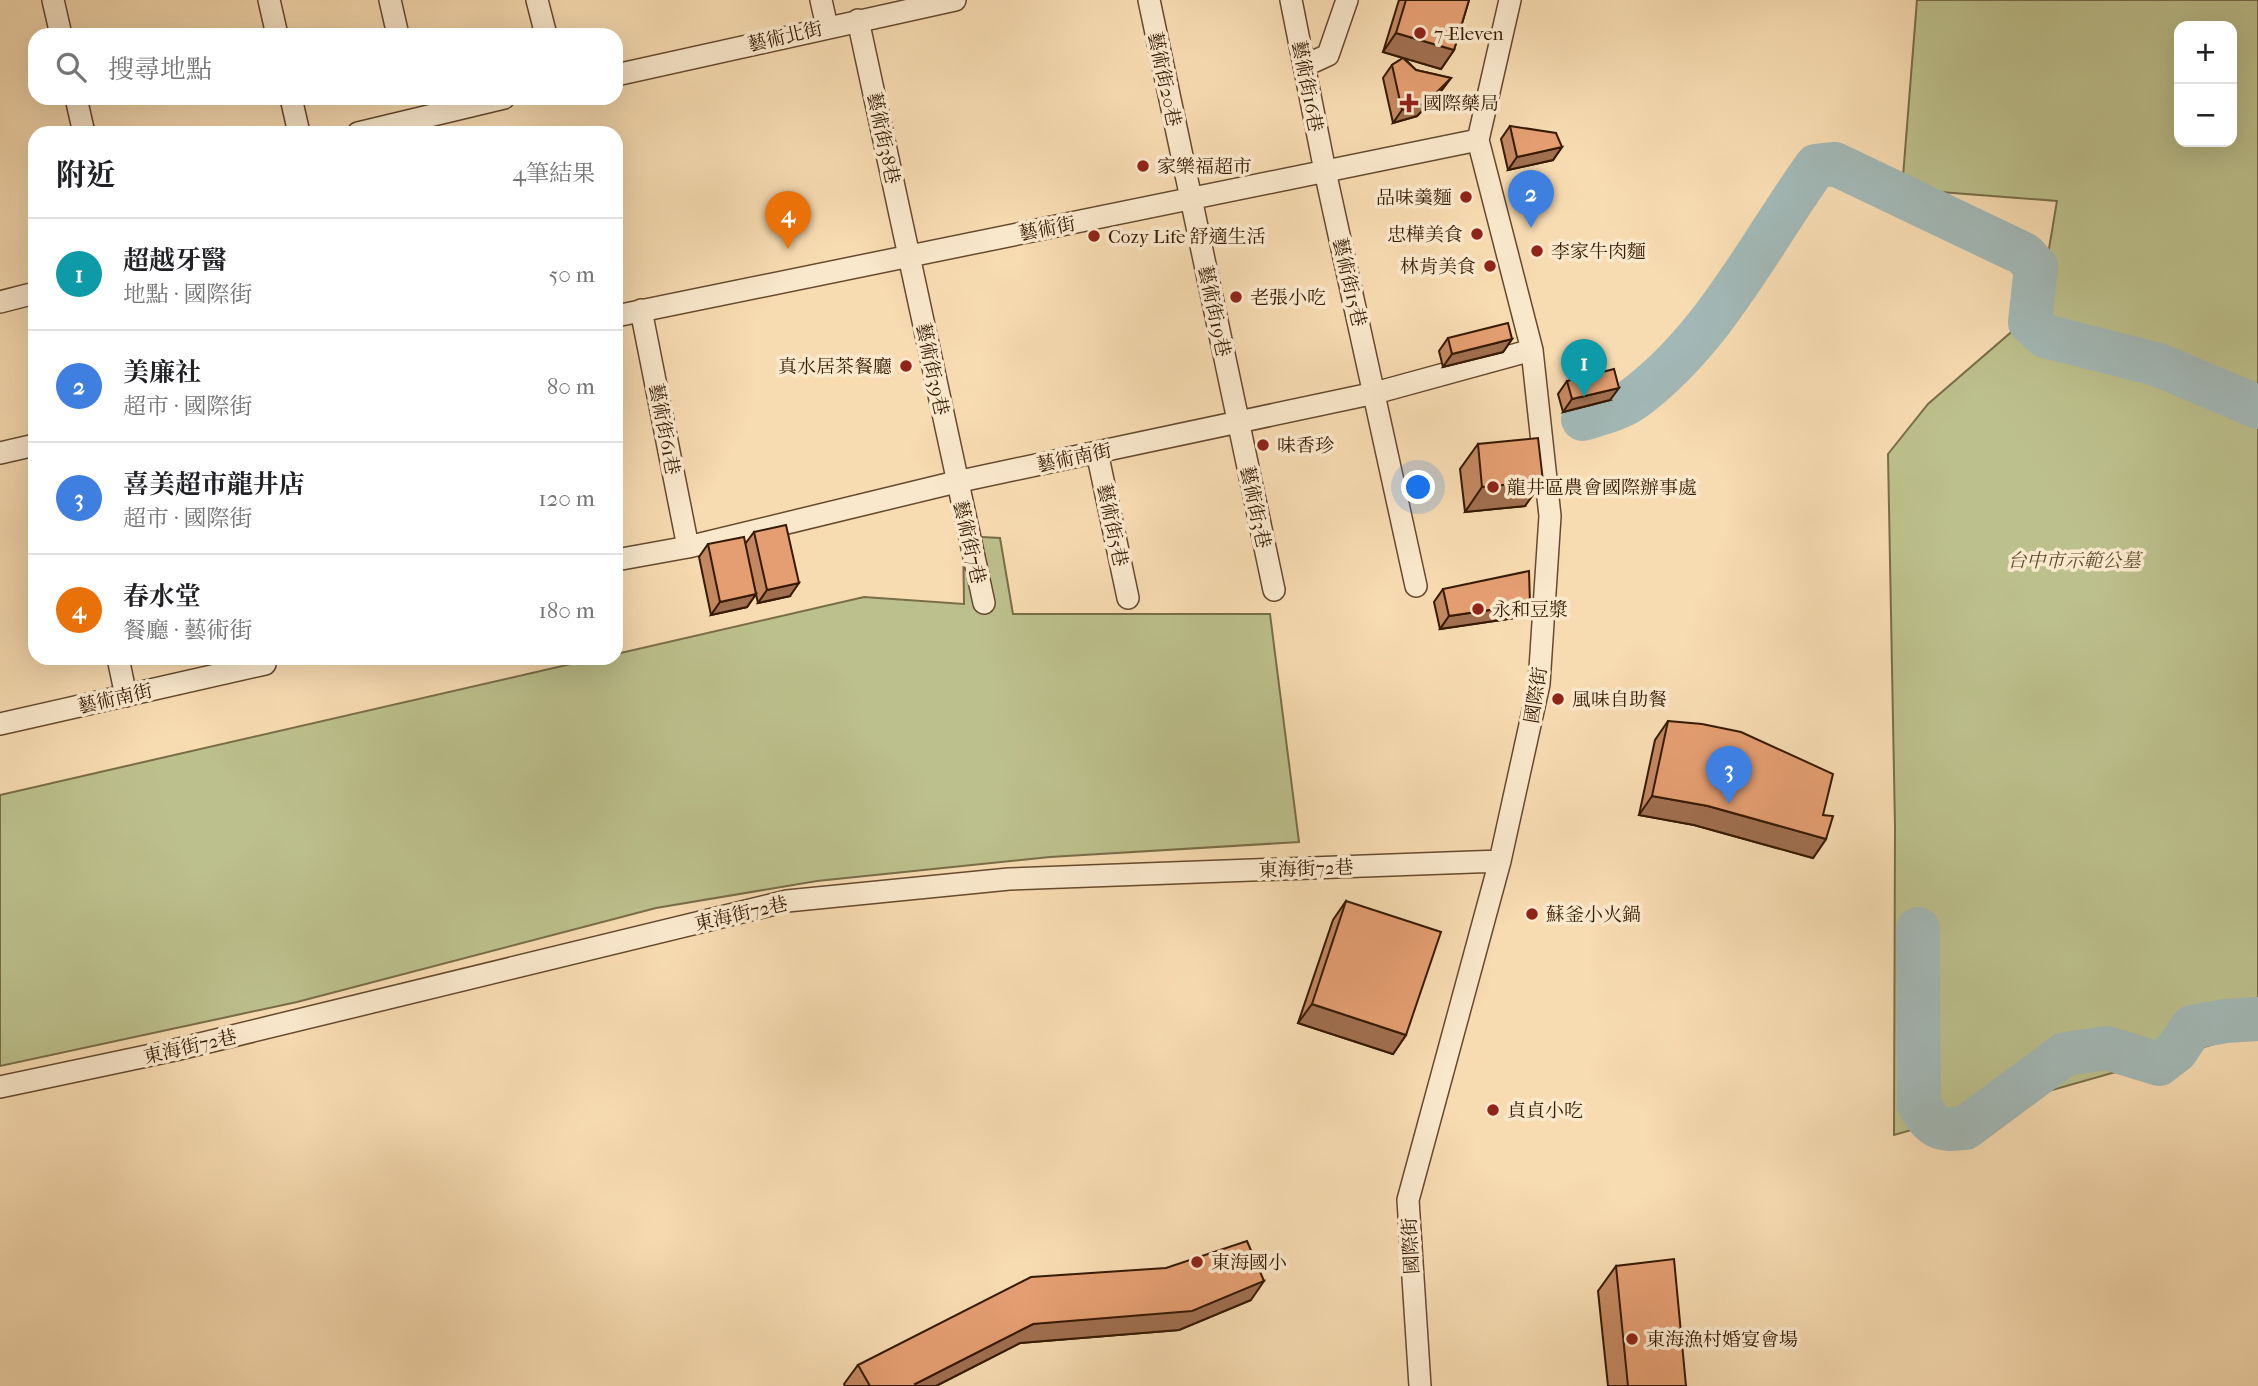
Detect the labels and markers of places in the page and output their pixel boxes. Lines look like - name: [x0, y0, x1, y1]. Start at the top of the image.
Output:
- place label: 7-Eleven: [1434, 23, 1504, 45]
- marker: 7-Eleven: [1412, 25, 1428, 41]
- place label: 國際藥局: [1423, 93, 1499, 115]
- marker: 國際藥局: [1401, 95, 1417, 111]
- place label: 家樂福超市: [1157, 156, 1252, 178]
- marker: 家樂福超市: [1135, 158, 1151, 174]
- pin: 2: [1508, 170, 1554, 228]
- place label: 品味羹麵: [1376, 187, 1452, 209]
- marker: 品味羹麵: [1458, 189, 1474, 205]
- pin: 4: [765, 191, 811, 249]
- place label: 忠樺美食: [1387, 224, 1463, 246]
- place label: Cozy Life 舒適生活: [1108, 226, 1265, 248]
- marker: 忠樺美食: [1469, 226, 1485, 242]
- marker: Cozy Life 舒適生活: [1086, 228, 1102, 244]
- place label: 李家牛肉麵: [1551, 241, 1646, 263]
- marker: 李家牛肉麵: [1529, 243, 1545, 259]
- place label: 林肯美食: [1400, 256, 1476, 278]
- marker: 林肯美食: [1482, 258, 1498, 274]
- place label: 老張小吃: [1250, 287, 1326, 309]
- marker: 老張小吃: [1228, 289, 1244, 305]
- pin: 1: [1561, 339, 1607, 397]
- place label: 真水居茶餐廳: [778, 356, 892, 378]
- marker: 真水居茶餐廳: [898, 358, 914, 374]
- place label: 味香珍: [1277, 435, 1334, 457]
- marker: 味香珍: [1255, 437, 1271, 453]
- place label: 龍井區農會國際辦事處: [1507, 477, 1697, 499]
- marker: 龍井區農會國際辦事處: [1485, 479, 1501, 495]
- place label: 永和豆漿: [1492, 599, 1568, 621]
- marker: 永和豆漿: [1470, 601, 1486, 617]
- place label: 風味自助餐: [1572, 689, 1667, 711]
- marker: 風味自助餐: [1550, 691, 1566, 707]
- pin: 3: [1706, 746, 1752, 804]
- place label: 蘇釜小火鍋: [1546, 904, 1641, 926]
- marker: 蘇釜小火鍋: [1524, 906, 1540, 922]
- place label: 貞貞小吃: [1507, 1100, 1583, 1122]
- marker: 貞貞小吃: [1485, 1102, 1501, 1118]
- place label: 東海國小: [1211, 1252, 1287, 1274]
- marker: 東海國小: [1189, 1254, 1205, 1270]
- place label: 東海漁村婚宴會場: [1646, 1329, 1798, 1351]
- marker: 東海漁村婚宴會場: [1624, 1331, 1640, 1347]

